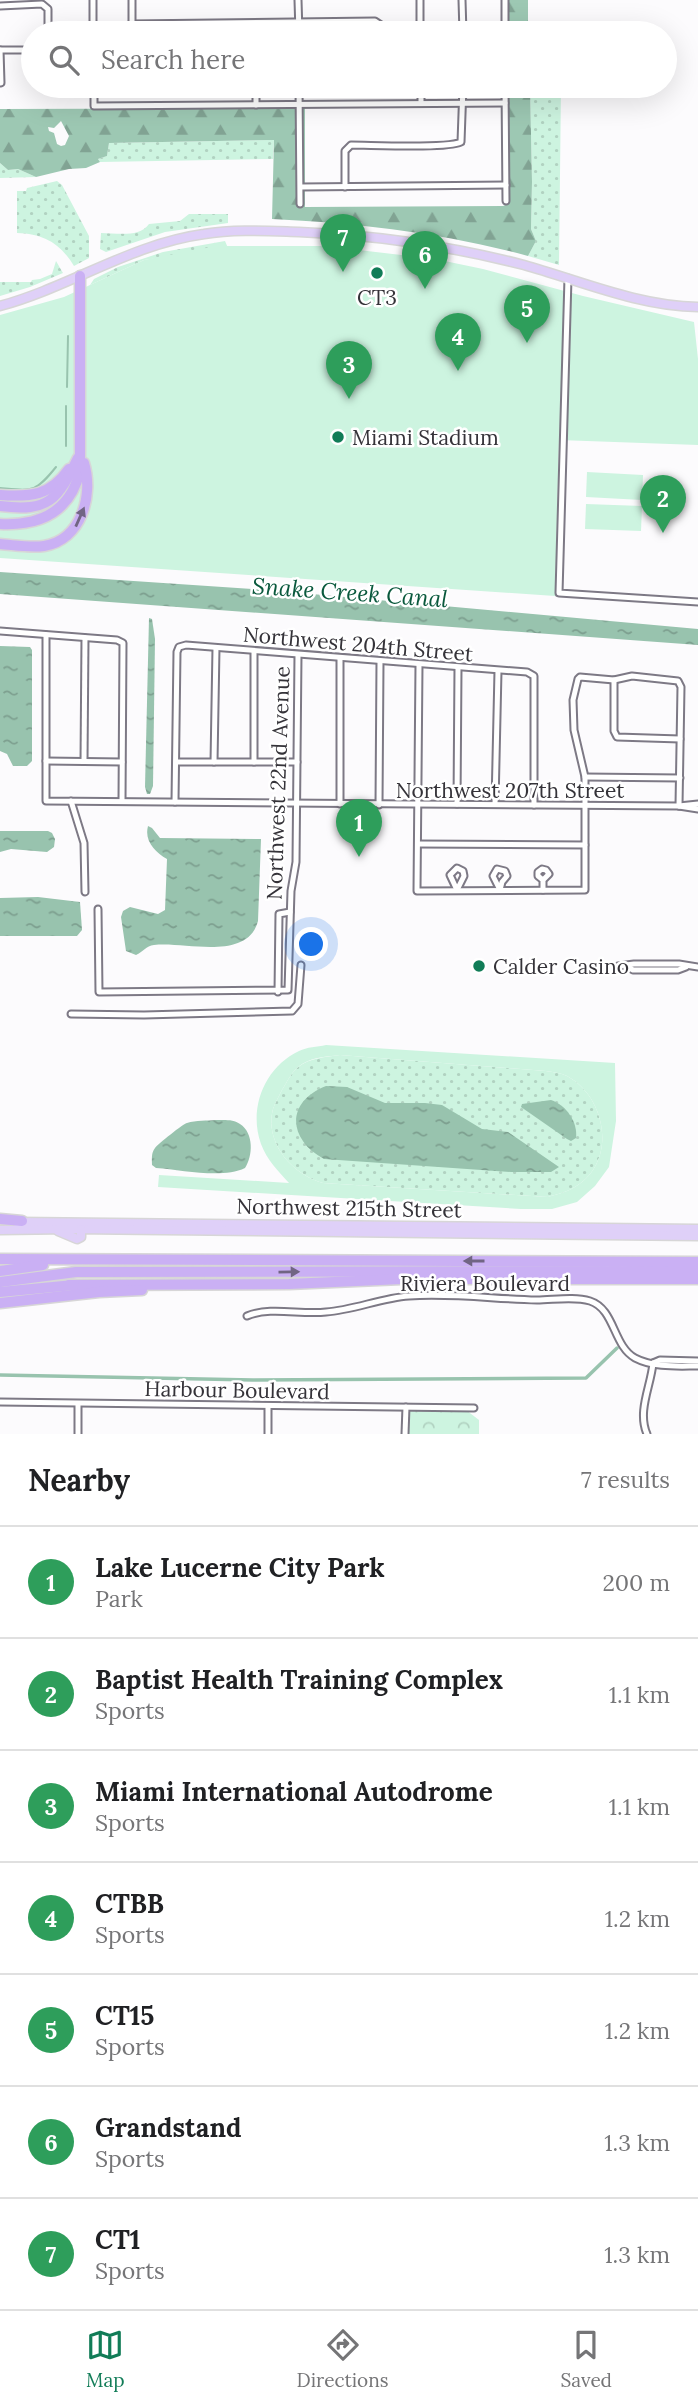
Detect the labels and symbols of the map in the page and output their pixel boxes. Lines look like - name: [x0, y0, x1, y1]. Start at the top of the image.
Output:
- pin: 7: [320, 214, 366, 272]
- pin: 6: [402, 231, 448, 289]
- marker: CT3: [369, 265, 385, 281]
- place label: CT3: [357, 284, 397, 311]
- pin: 5: [504, 285, 550, 343]
- pin: 4: [435, 313, 481, 371]
- pin: 3: [326, 341, 372, 399]
- place label: Miami Stadium: [352, 424, 499, 451]
- marker: Miami Stadium: [330, 429, 346, 445]
- pin: 2: [640, 475, 686, 533]
- one-way arrow: [74, 507, 86, 527]
- water label: Snake Creek Canal: [251, 571, 449, 613]
- street label: Northwest 204th Street: [242, 620, 475, 668]
- street label: Northwest 22nd Avenue: [260, 666, 296, 900]
- street label: Northwest 207th Street: [396, 777, 625, 804]
- pin: 1: [336, 799, 382, 857]
- your location: [294, 927, 328, 961]
- place label: Calder Casino: [493, 953, 629, 980]
- marker: Calder Casino: [471, 958, 487, 974]
- street label: Northwest 215th Street: [236, 1193, 463, 1223]
- one-way arrow: [463, 1255, 485, 1267]
- one-way arrow: [278, 1267, 300, 1278]
- street label: Riviera Boulevard: [400, 1270, 570, 1297]
- street label: Harbour Boulevard: [144, 1375, 330, 1405]

